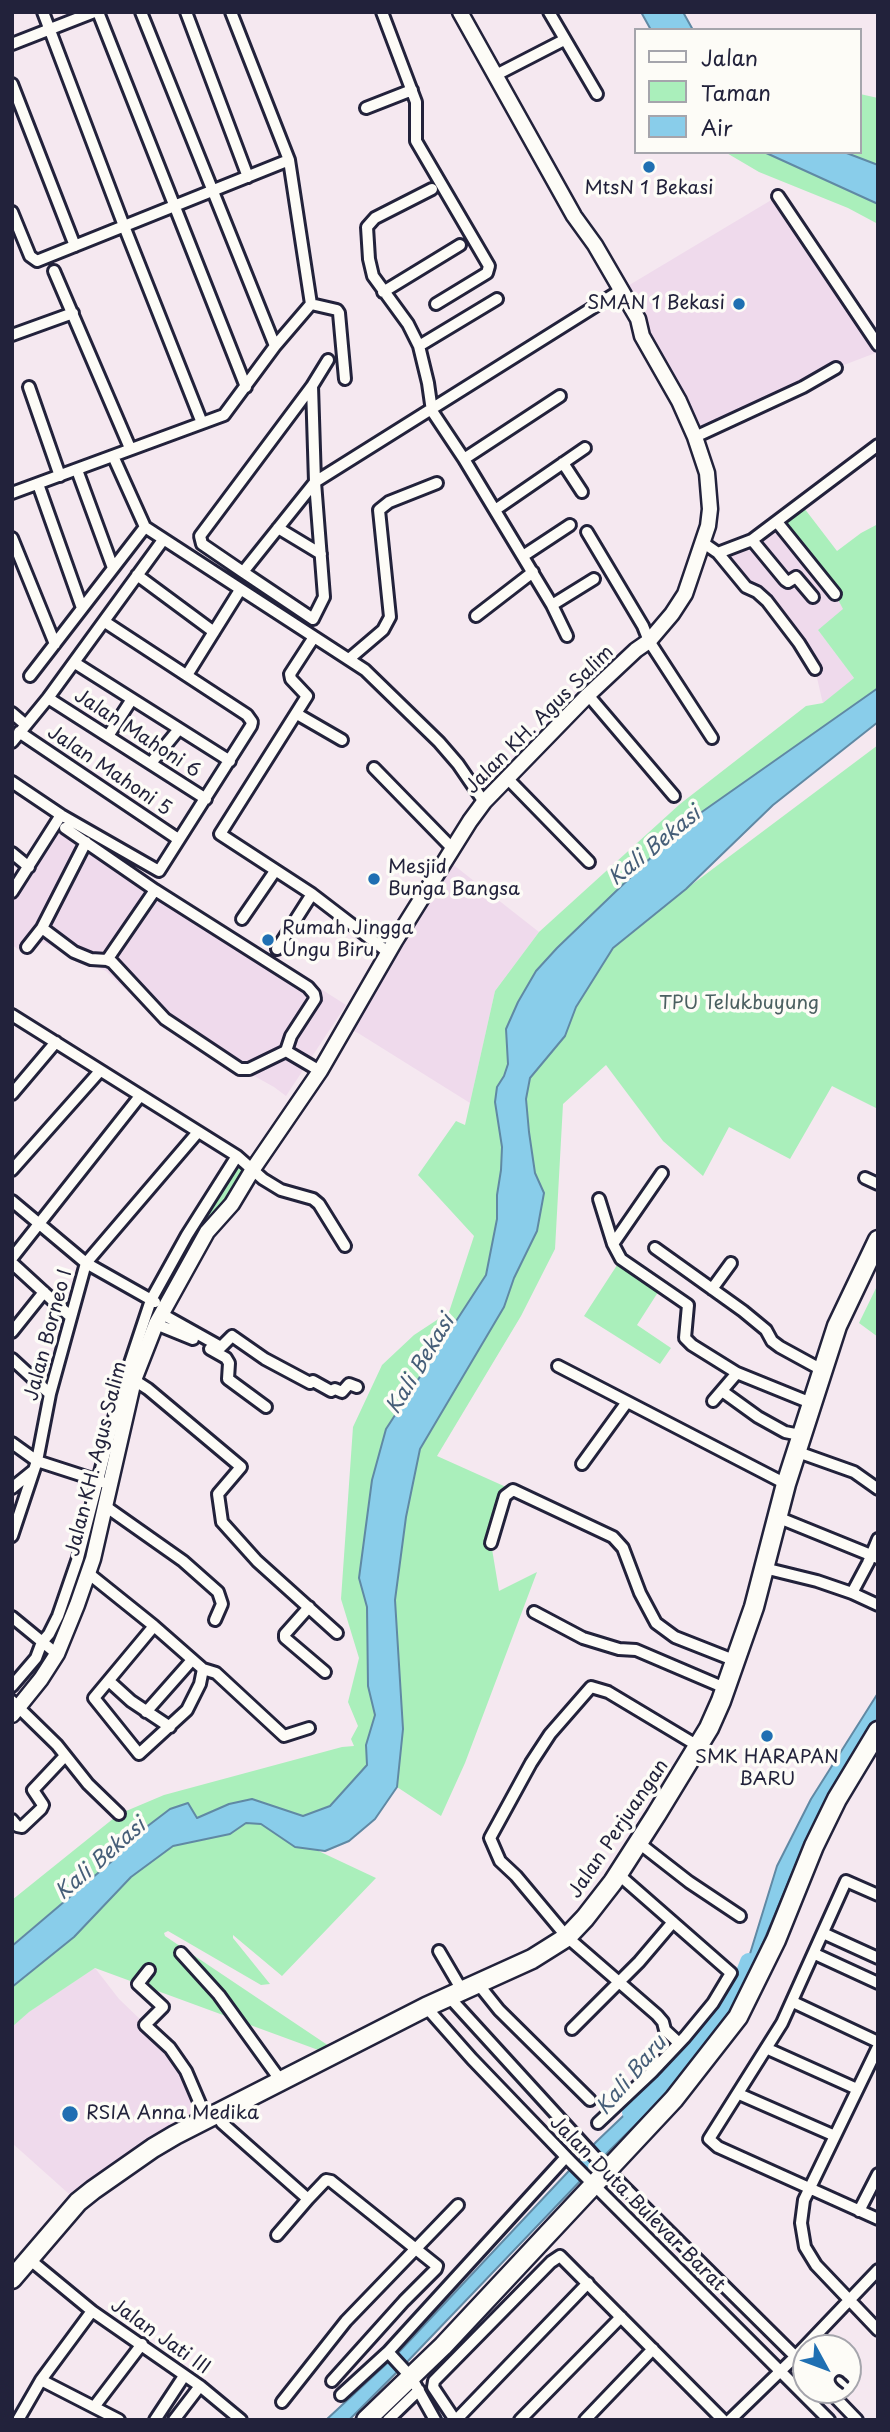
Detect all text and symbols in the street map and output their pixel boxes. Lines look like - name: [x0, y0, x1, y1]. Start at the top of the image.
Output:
- legend: [634, 28, 862, 154]
- text: Jalan: [701, 41, 758, 73]
- text: Taman: [701, 76, 771, 108]
- text: Air: [701, 111, 732, 143]
- marker: MtsN 1 Bekasi: [641, 159, 657, 175]
- place label: MtsN 1 Bekasi: [584, 178, 714, 200]
- place label: SMAN 1 Bekasi: [587, 293, 725, 315]
- marker: SMAN 1 Bekasi: [731, 296, 747, 312]
- street label: Jalan KH. Agus Salim: [461, 641, 619, 799]
- street label: Jalan Mahoni 6: [70, 685, 204, 783]
- street label: Jalan Mahoni 5: [43, 721, 175, 821]
- water label: Kali Bekasi: [604, 802, 706, 892]
- place label: Mesjid Bunga Bangsa: [388, 857, 520, 901]
- marker: Mesjid Bunga Bangsa: [366, 871, 382, 887]
- place label: Rumah Jingga Ungu Biru: [282, 918, 413, 962]
- marker: Rumah Jingga Ungu Biru: [260, 932, 276, 948]
- park label: TPU Telukbuyung: [659, 993, 819, 1015]
- street label: Jalan Borneo I: [20, 1267, 78, 1403]
- water label: Kali Bekasi: [382, 1311, 460, 1419]
- street label: Jalan KH. Agus Salim: [62, 1359, 132, 1559]
- marker: SMK HARAPAN BARU: [759, 1728, 775, 1744]
- place label: SMK HARAPAN BARU: [695, 1747, 839, 1791]
- street label: Jalan Perjuangan: [564, 1755, 674, 1903]
- water label: Kali Bekasi: [51, 1814, 151, 1906]
- water label: Kali Baru: [592, 2031, 672, 2121]
- place label: RSIA Anna Medika: [86, 2103, 259, 2125]
- marker: RSIA Anna Medika: [60, 2104, 80, 2124]
- street label: Jalan Duta Bulevar Barat: [545, 2112, 729, 2296]
- street label: Jalan Jati III: [106, 2294, 214, 2380]
- north arrow: [792, 2334, 862, 2404]
- text: U: [826, 2367, 857, 2396]

